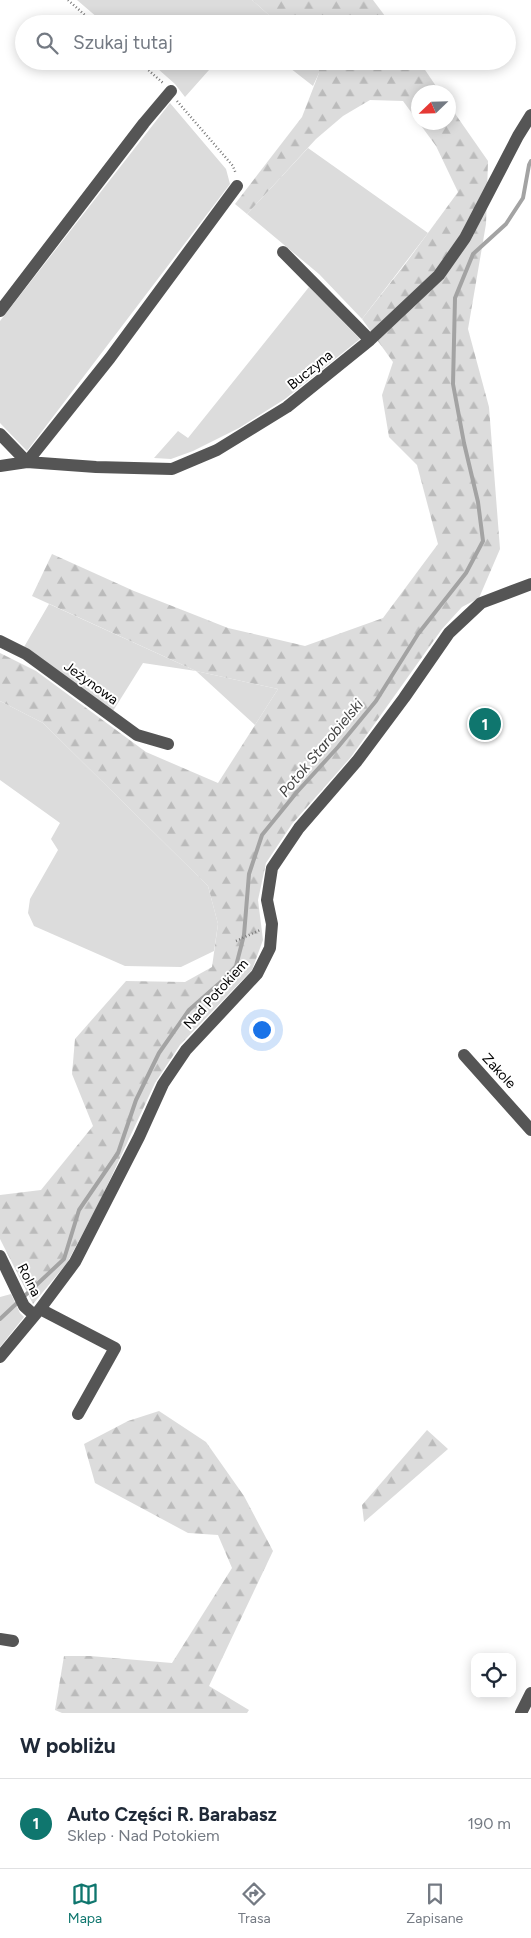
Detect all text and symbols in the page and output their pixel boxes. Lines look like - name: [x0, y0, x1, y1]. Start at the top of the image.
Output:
- search box: [15, 15, 516, 70]
- icon: search: [33, 29, 61, 57]
- text: Szukaj tutaj: [73, 31, 173, 54]
- north arrow: [411, 85, 456, 130]
- street label: Buczyna: [284, 347, 336, 393]
- street label: Jeżynowa: [61, 658, 121, 708]
- water label: Potok Starobielski: [275, 695, 367, 801]
- pin: 1: [469, 705, 501, 743]
- street label: Nad Potokiem: [180, 955, 252, 1033]
- your location: [249, 1017, 275, 1043]
- street label: Zakole: [479, 1050, 520, 1092]
- street label: Rolna: [13, 1261, 45, 1299]
- map controls: [471, 1653, 516, 1698]
- button: locate: [471, 1653, 516, 1698]
- text: W pobliżu: [20, 1733, 116, 1758]
- text: Auto Części R. Barabasz: [67, 1803, 277, 1826]
- text: 1: [33, 1814, 39, 1833]
- text: 190 m: [468, 1814, 511, 1833]
- text: Sklep · Nad Potokiem: [67, 1826, 220, 1845]
- tab: Mapa: [68, 1880, 102, 1927]
- tab: Trasa: [238, 1880, 271, 1927]
- tab: Zapisane: [406, 1880, 463, 1927]

